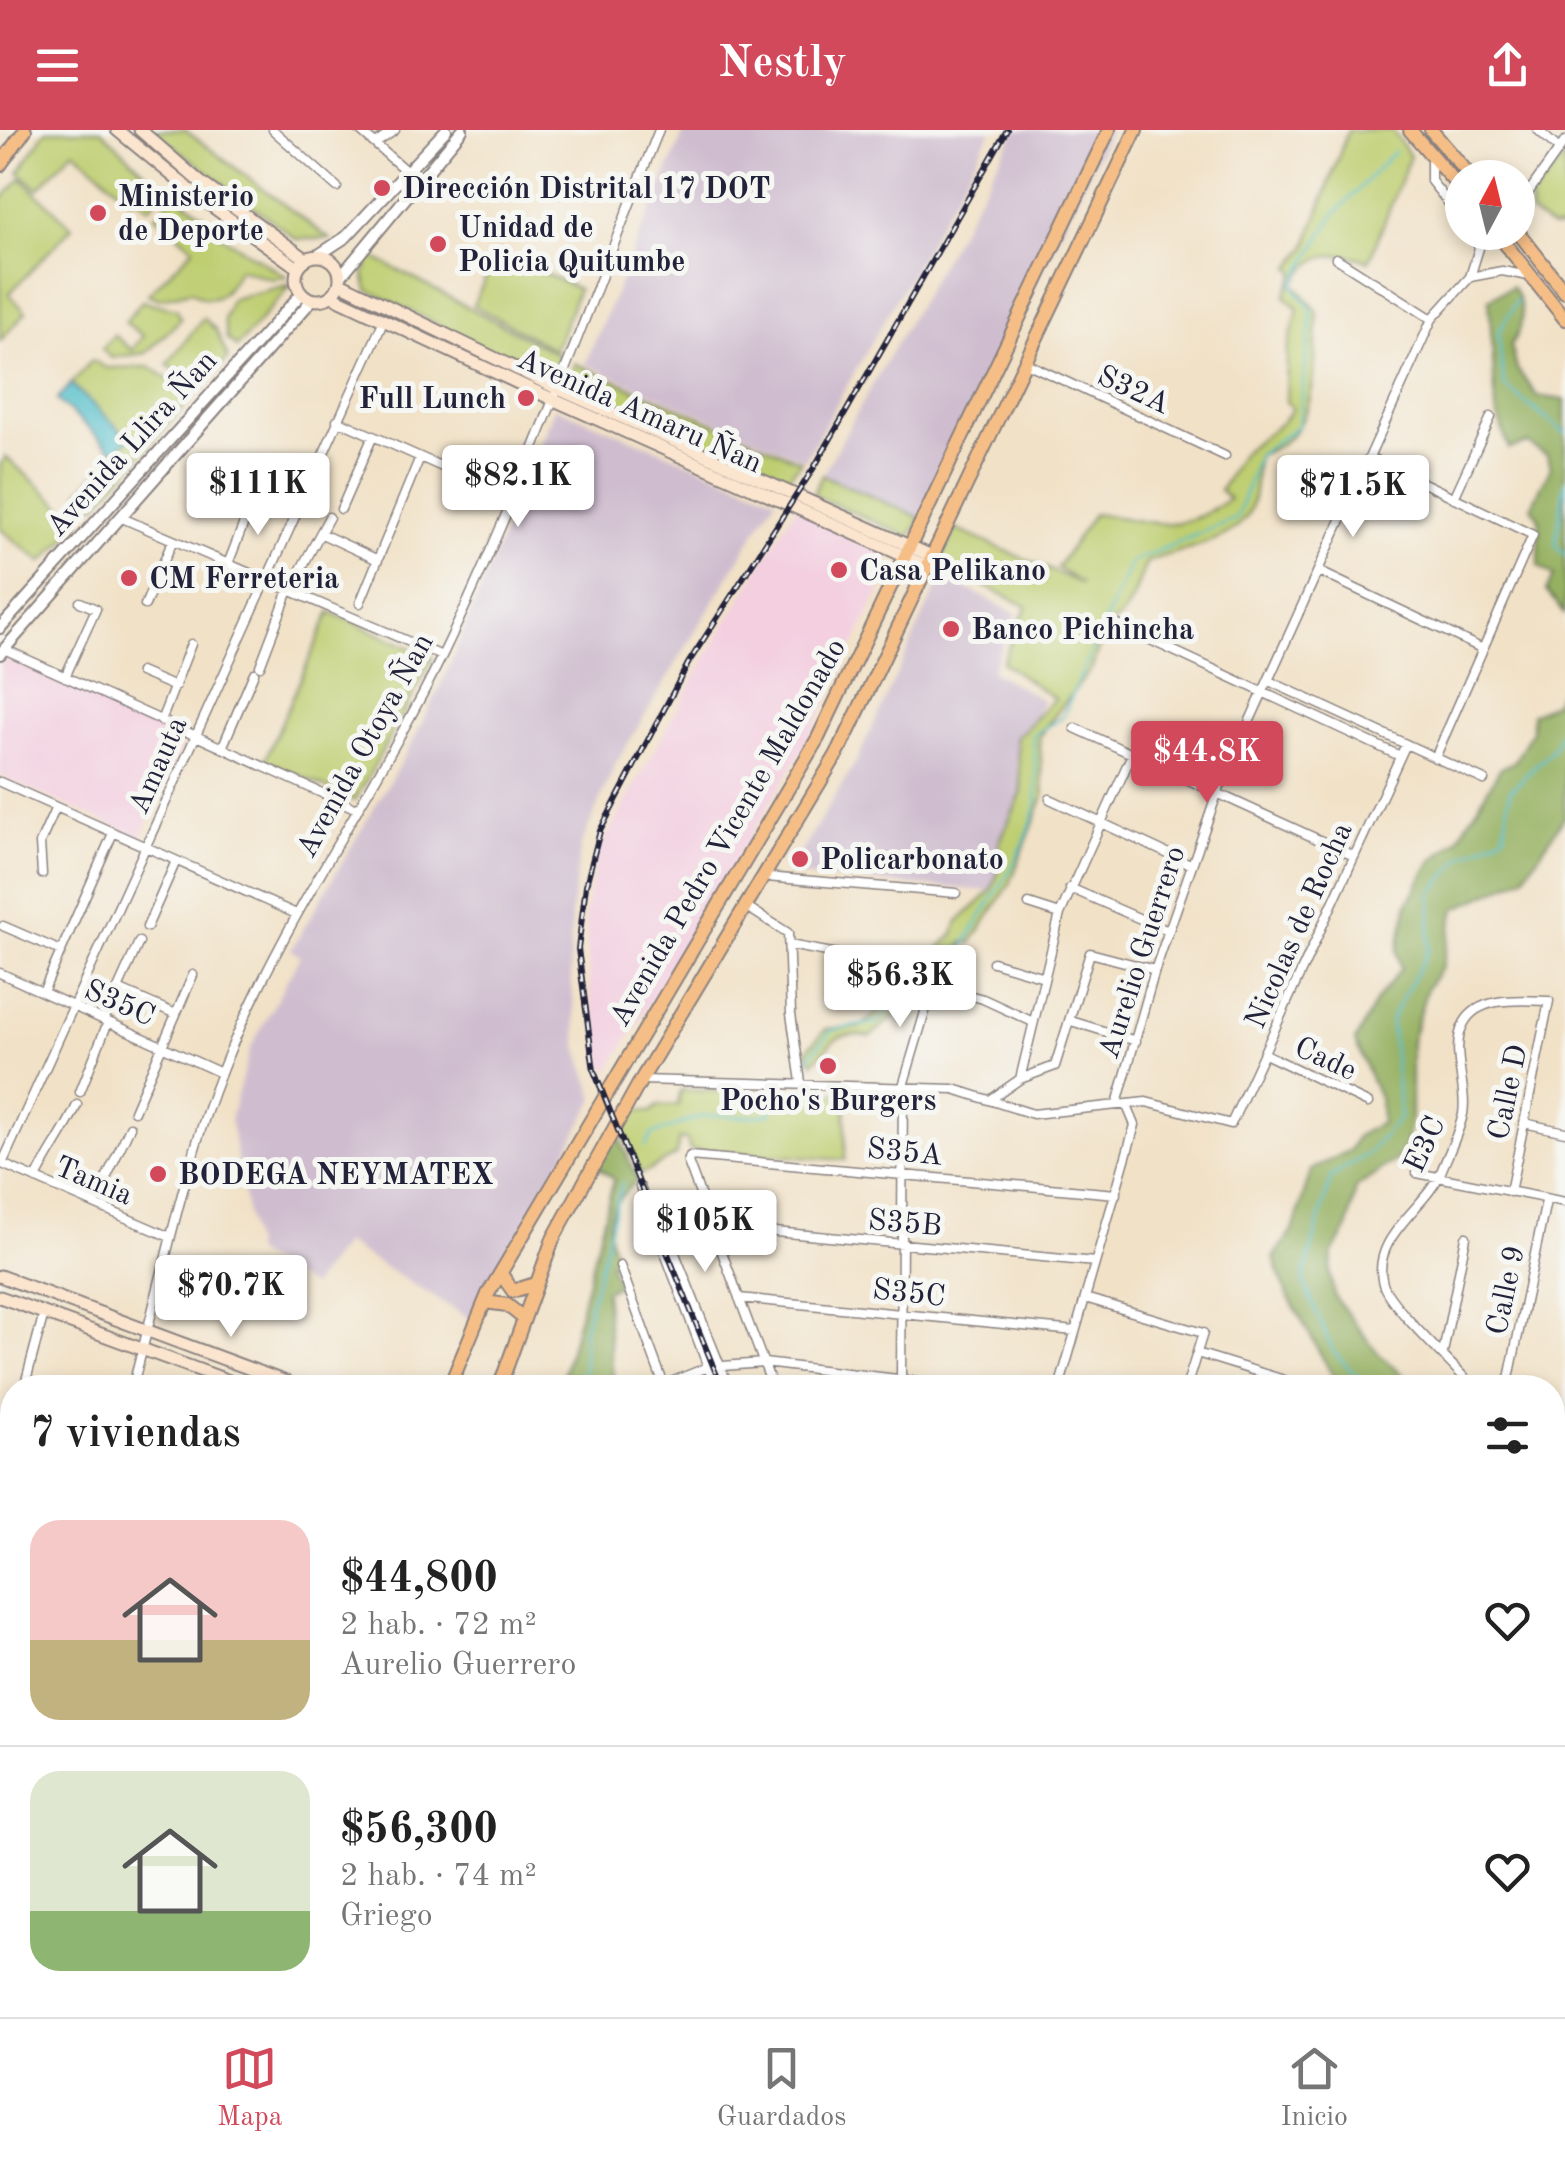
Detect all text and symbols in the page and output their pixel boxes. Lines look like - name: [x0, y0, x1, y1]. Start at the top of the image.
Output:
- icon: menu: [30, 38, 85, 93]
- icon: share: [1480, 38, 1535, 93]
- text: Nestly: [718, 42, 847, 87]
- north arrow: [1445, 160, 1535, 250]
- map controls: [1445, 160, 1535, 250]
- place label: Dirección Distrital 17 DOT: [402, 175, 770, 205]
- marker: Dirección Distrital 17 DOT: [371, 177, 393, 199]
- place label: Ministerio de Deporte: [118, 183, 264, 247]
- marker: Ministerio de Deporte: [87, 202, 109, 224]
- place label: Unidad de Policia Quitumbe: [458, 214, 685, 278]
- marker: Unidad de Policia Quitumbe: [427, 233, 449, 255]
- street label: Avenida Amaru Ñan: [512, 340, 768, 479]
- street label: Avenida Llira Ñan: [38, 342, 223, 543]
- street label: S32A: [1092, 361, 1174, 421]
- place label: Full Lunch: [358, 385, 506, 415]
- marker: Full Lunch: [515, 387, 537, 409]
- pin: $82.1K: [437, 445, 599, 530]
- pin: $111K: [188, 453, 328, 538]
- pin: $71.5K: [1272, 455, 1434, 540]
- text: $82.1K: [464, 461, 572, 493]
- text: $111K: [209, 469, 307, 501]
- text: $71.5K: [1299, 471, 1407, 503]
- place label: Casa Pelikano: [859, 557, 1046, 587]
- marker: Casa Pelikano: [828, 559, 850, 581]
- place label: CM Ferreteria: [149, 565, 339, 595]
- marker: CM Ferreteria: [118, 567, 140, 589]
- place label: Banco Pichincha: [971, 616, 1194, 646]
- marker: Banco Pichincha: [940, 618, 962, 640]
- street label: Avenida Otoya Ñan: [287, 626, 440, 863]
- street label: Avenida Pedro Vicente Maldonado: [605, 634, 852, 1032]
- street label: Amauta: [124, 713, 194, 819]
- pin: $44.8K: [1126, 721, 1288, 806]
- text: $44.8K: [1153, 737, 1261, 769]
- street label: Nicolas de Rocha: [1241, 818, 1359, 1033]
- street label: Aurelio Guerrero: [1094, 843, 1191, 1063]
- place label: Policarbonato: [820, 846, 1004, 876]
- marker: Policarbonato: [789, 848, 811, 870]
- pin: $56.3K: [819, 945, 981, 1030]
- text: $56.3K: [846, 961, 954, 993]
- street label: S35C: [80, 975, 159, 1032]
- street label: Cade: [1290, 1033, 1361, 1087]
- street label: Calle D: [1484, 1042, 1534, 1143]
- marker: Pocho's Burgers: [817, 1055, 839, 1077]
- place label: Pocho's Burgers: [720, 1087, 936, 1117]
- street label: E3C: [1400, 1112, 1452, 1178]
- street label: S35A: [865, 1134, 944, 1172]
- street label: Tamia: [50, 1152, 137, 1212]
- place label: BODEGA NEYMATEX: [178, 1161, 494, 1191]
- marker: BODEGA NEYMATEX: [147, 1163, 169, 1185]
- pin: $105K: [635, 1190, 775, 1275]
- text: $105K: [656, 1206, 754, 1238]
- street label: S35B: [867, 1206, 943, 1242]
- street label: Calle 9: [1483, 1243, 1531, 1338]
- pin: $70.7K: [150, 1255, 312, 1340]
- text: $70.7K: [177, 1271, 285, 1303]
- street label: S35C: [871, 1275, 947, 1313]
- icon: filters: [1480, 1408, 1535, 1463]
- text: 7 viviendas: [30, 1414, 241, 1456]
- text: $44,800: [340, 1559, 498, 1601]
- icon: home: [110, 1560, 230, 1680]
- icon: heart: [1480, 1593, 1535, 1648]
- text: 2 hab. · 72 m²: [340, 1610, 537, 1642]
- text: Aurelio Guerrero: [340, 1650, 576, 1682]
- text: $56,300: [340, 1810, 498, 1852]
- icon: home: [110, 1811, 230, 1931]
- icon: heart: [1480, 1844, 1535, 1899]
- text: 2 hab. · 74 m²: [340, 1861, 537, 1893]
- text: Griego: [340, 1901, 433, 1933]
- tab: Mapa: [217, 2041, 283, 2136]
- tab: Guardados: [717, 2041, 846, 2136]
- tab: Inicio: [1281, 2041, 1348, 2136]

